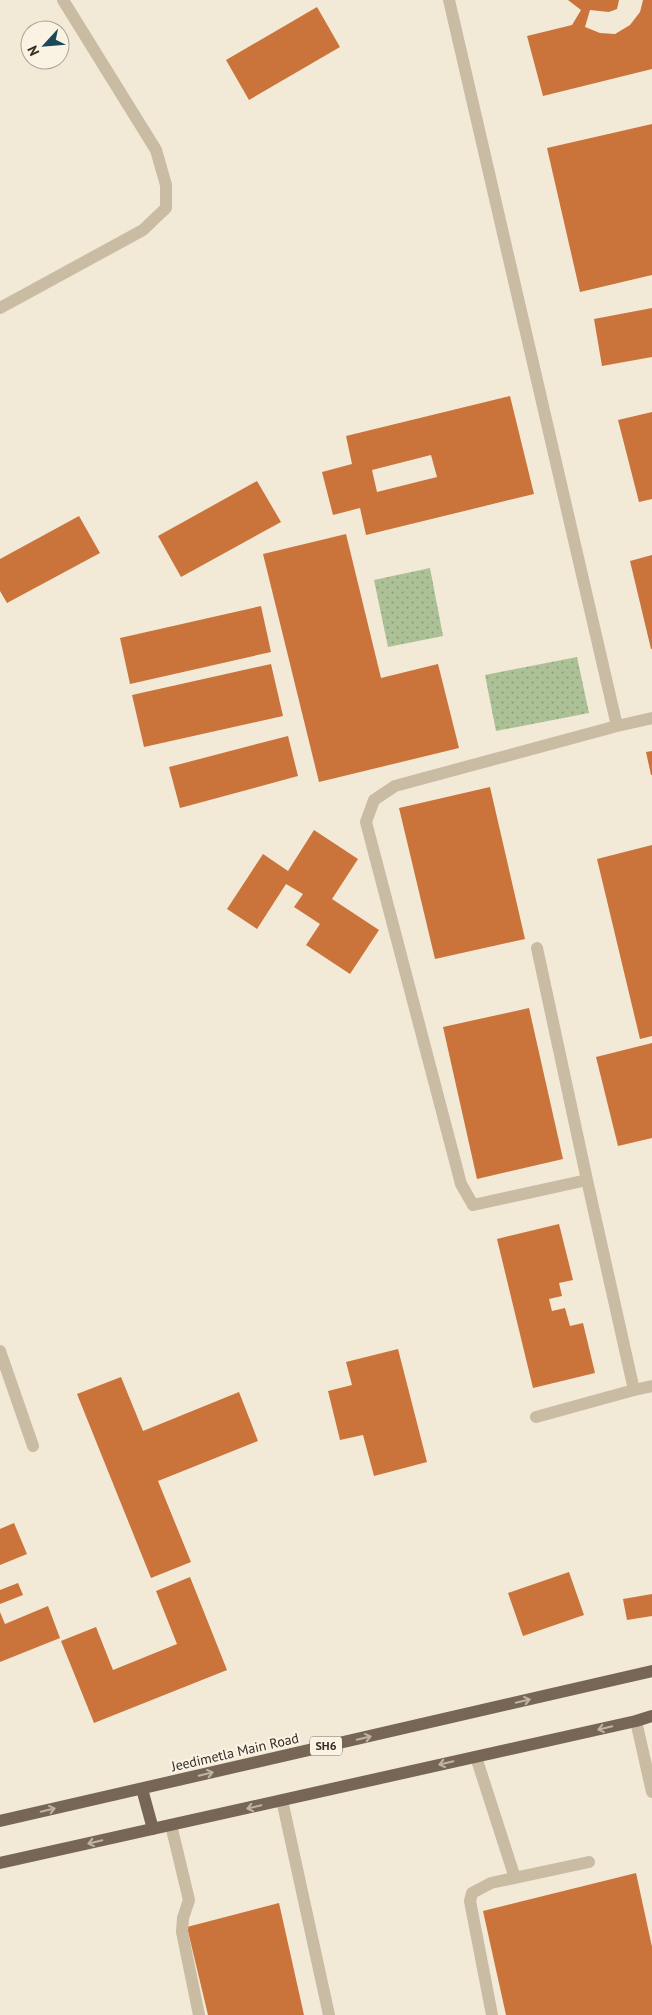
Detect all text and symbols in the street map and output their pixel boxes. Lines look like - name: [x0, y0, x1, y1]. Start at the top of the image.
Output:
- north arrow: [20, 20, 70, 70]
- text: N: [23, 43, 43, 59]
- one-way arrow: [514, 1696, 530, 1705]
- one-way arrow: [597, 1724, 613, 1733]
- street label: Jeedimetla Main Road: [169, 1729, 300, 1776]
- one-way arrow: [356, 1733, 372, 1742]
- road number: SH6: [310, 1736, 342, 1755]
- one-way arrow: [439, 1759, 455, 1768]
- one-way arrow: [197, 1769, 213, 1778]
- one-way arrow: [246, 1803, 262, 1812]
- one-way arrow: [39, 1805, 55, 1814]
- one-way arrow: [87, 1838, 103, 1847]

